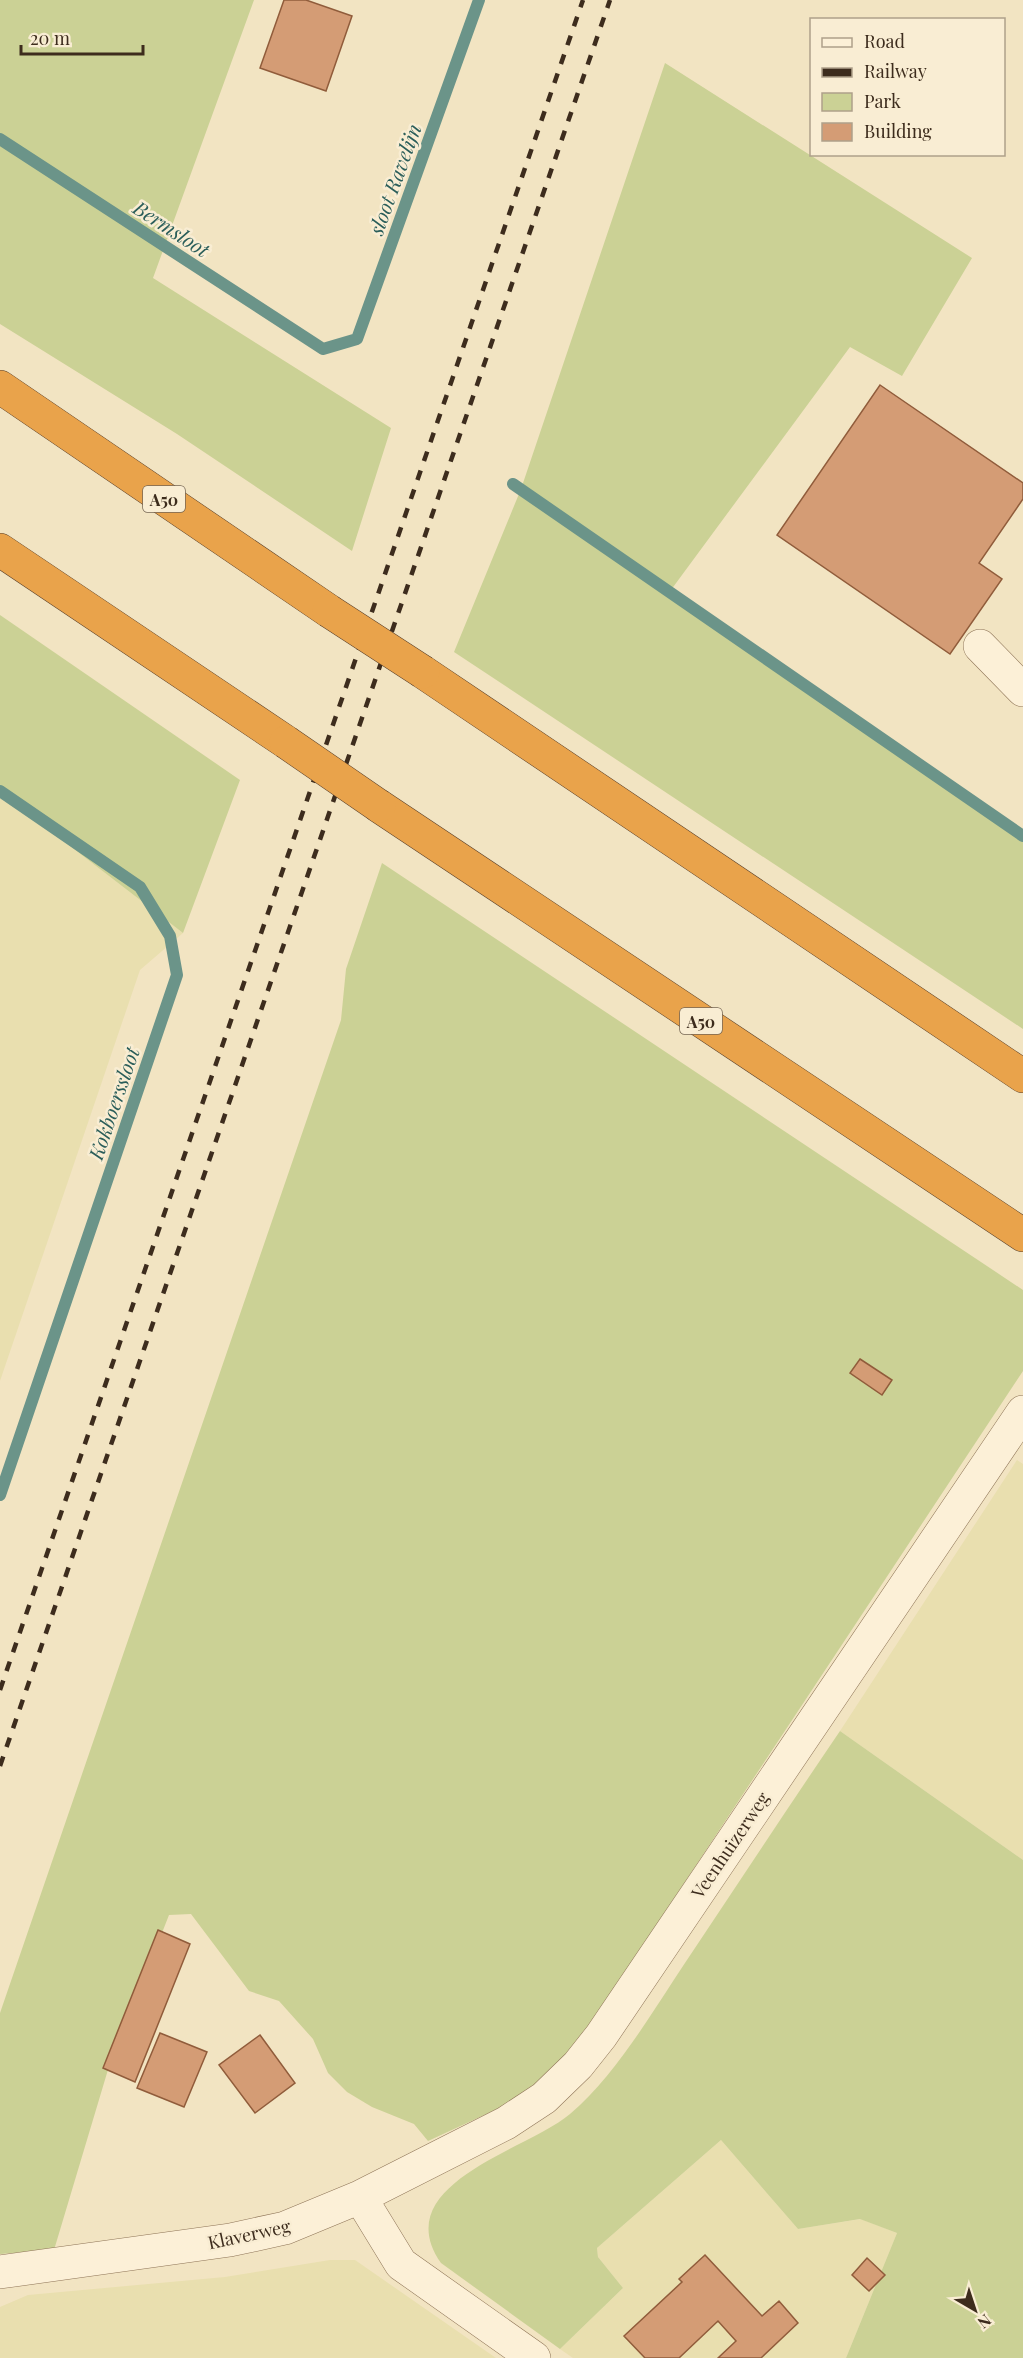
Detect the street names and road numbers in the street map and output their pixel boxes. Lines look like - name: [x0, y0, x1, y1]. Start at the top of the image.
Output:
- road number: A50: [143, 486, 185, 512]
- road number: A50: [680, 1008, 722, 1034]
- street label: Veenhuizerweg: [685, 1787, 775, 1904]
- street label: Klaverweg: [205, 2213, 293, 2254]

